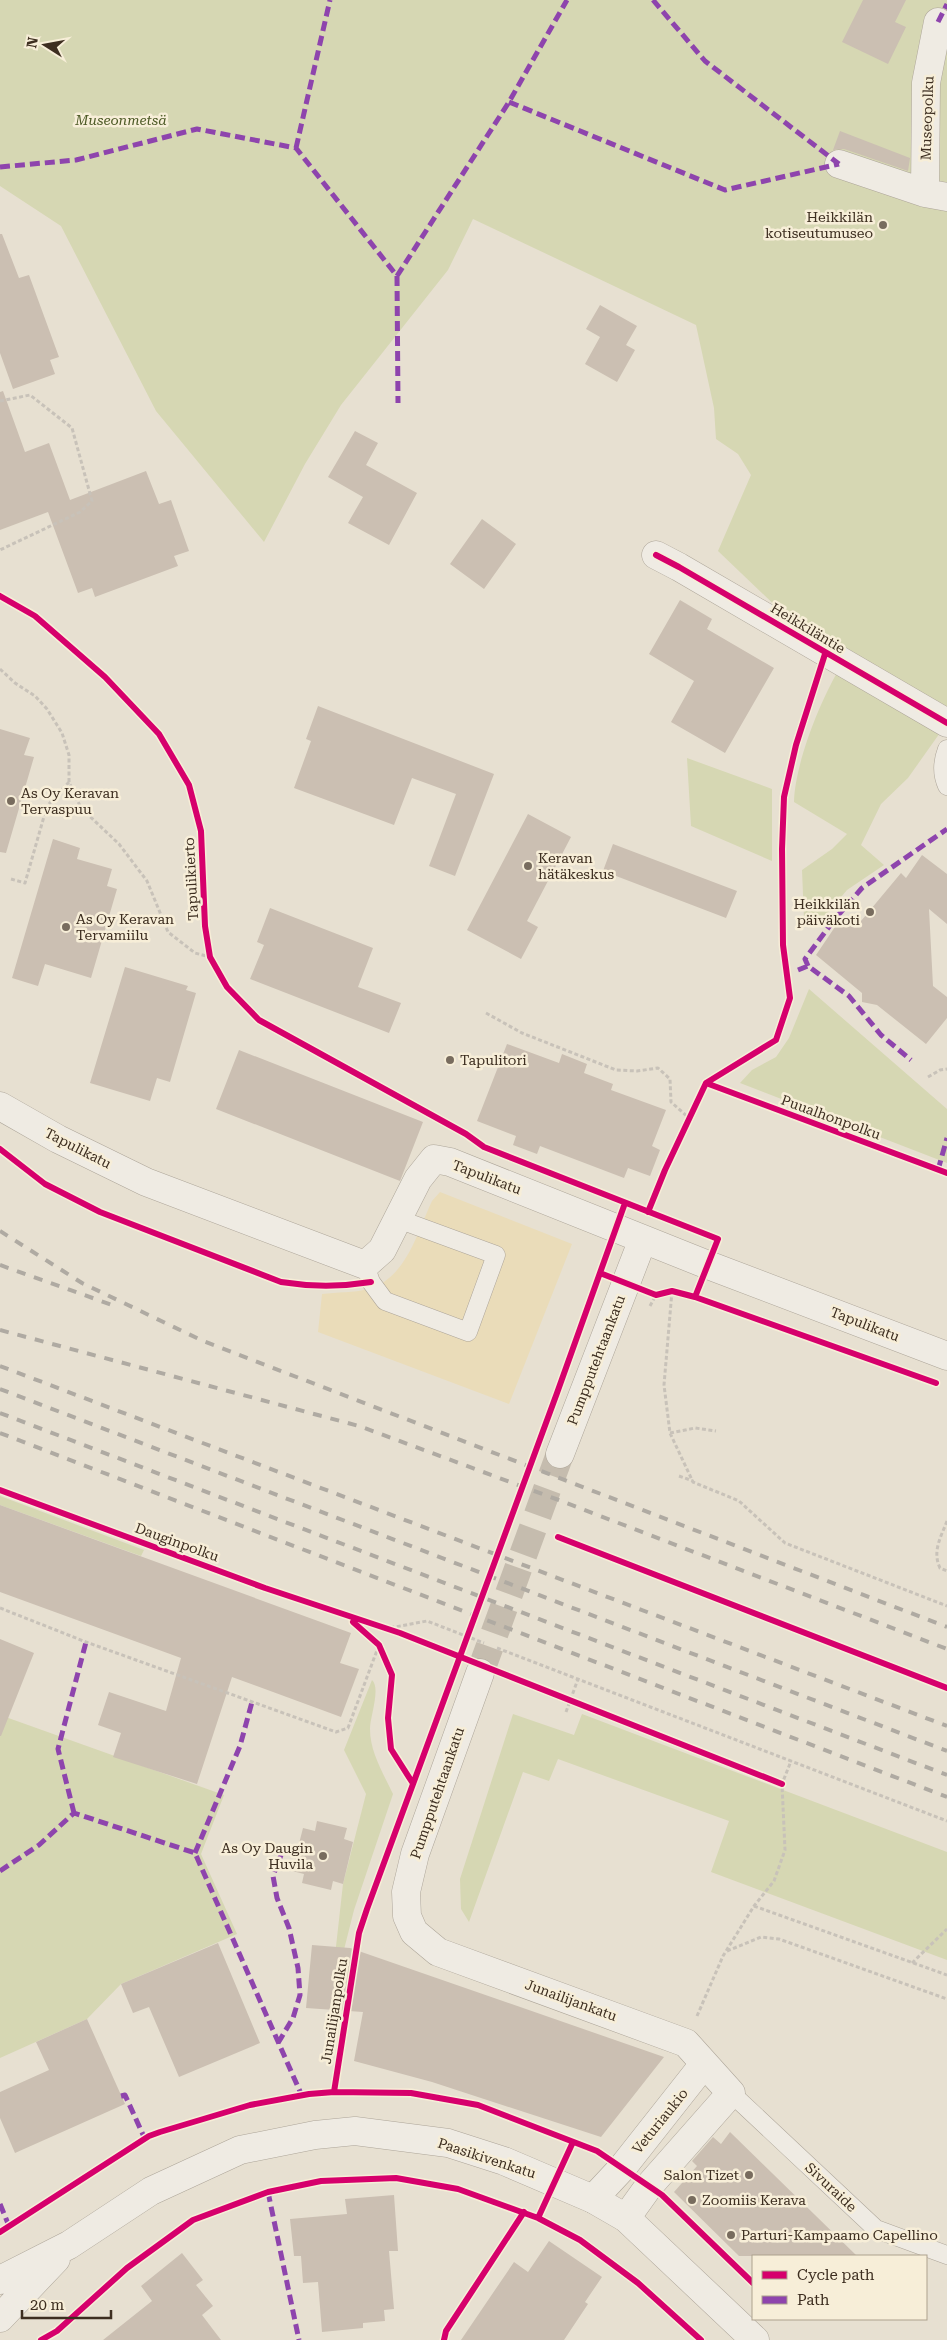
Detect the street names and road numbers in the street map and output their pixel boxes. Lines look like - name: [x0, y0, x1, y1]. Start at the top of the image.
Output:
- street label: Museopolku: [918, 75, 936, 161]
- street label: Heikkiläntie: [768, 600, 848, 657]
- street label: Tapulikierto: [181, 837, 201, 921]
- street label: Puualhonpolku: [779, 1092, 883, 1143]
- street label: Tapulikatu: [42, 1124, 114, 1172]
- street label: Tapulikatu: [450, 1157, 524, 1198]
- street label: Pumpputehtaankatu: [564, 1292, 628, 1427]
- street label: Tapulikatu: [828, 1304, 902, 1345]
- street label: Dauginpolku: [133, 1519, 221, 1565]
- street label: Pumpputehtaankatu: [407, 1725, 467, 1861]
- street label: Junailijanpolku: [318, 1957, 350, 2065]
- street label: Junailijankatu: [523, 1976, 619, 2024]
- street label: Veturiaukio: [629, 2085, 691, 2157]
- street label: Paasikivenkatu: [436, 2135, 538, 2181]
- street label: Sivuraide: [802, 2159, 860, 2215]

